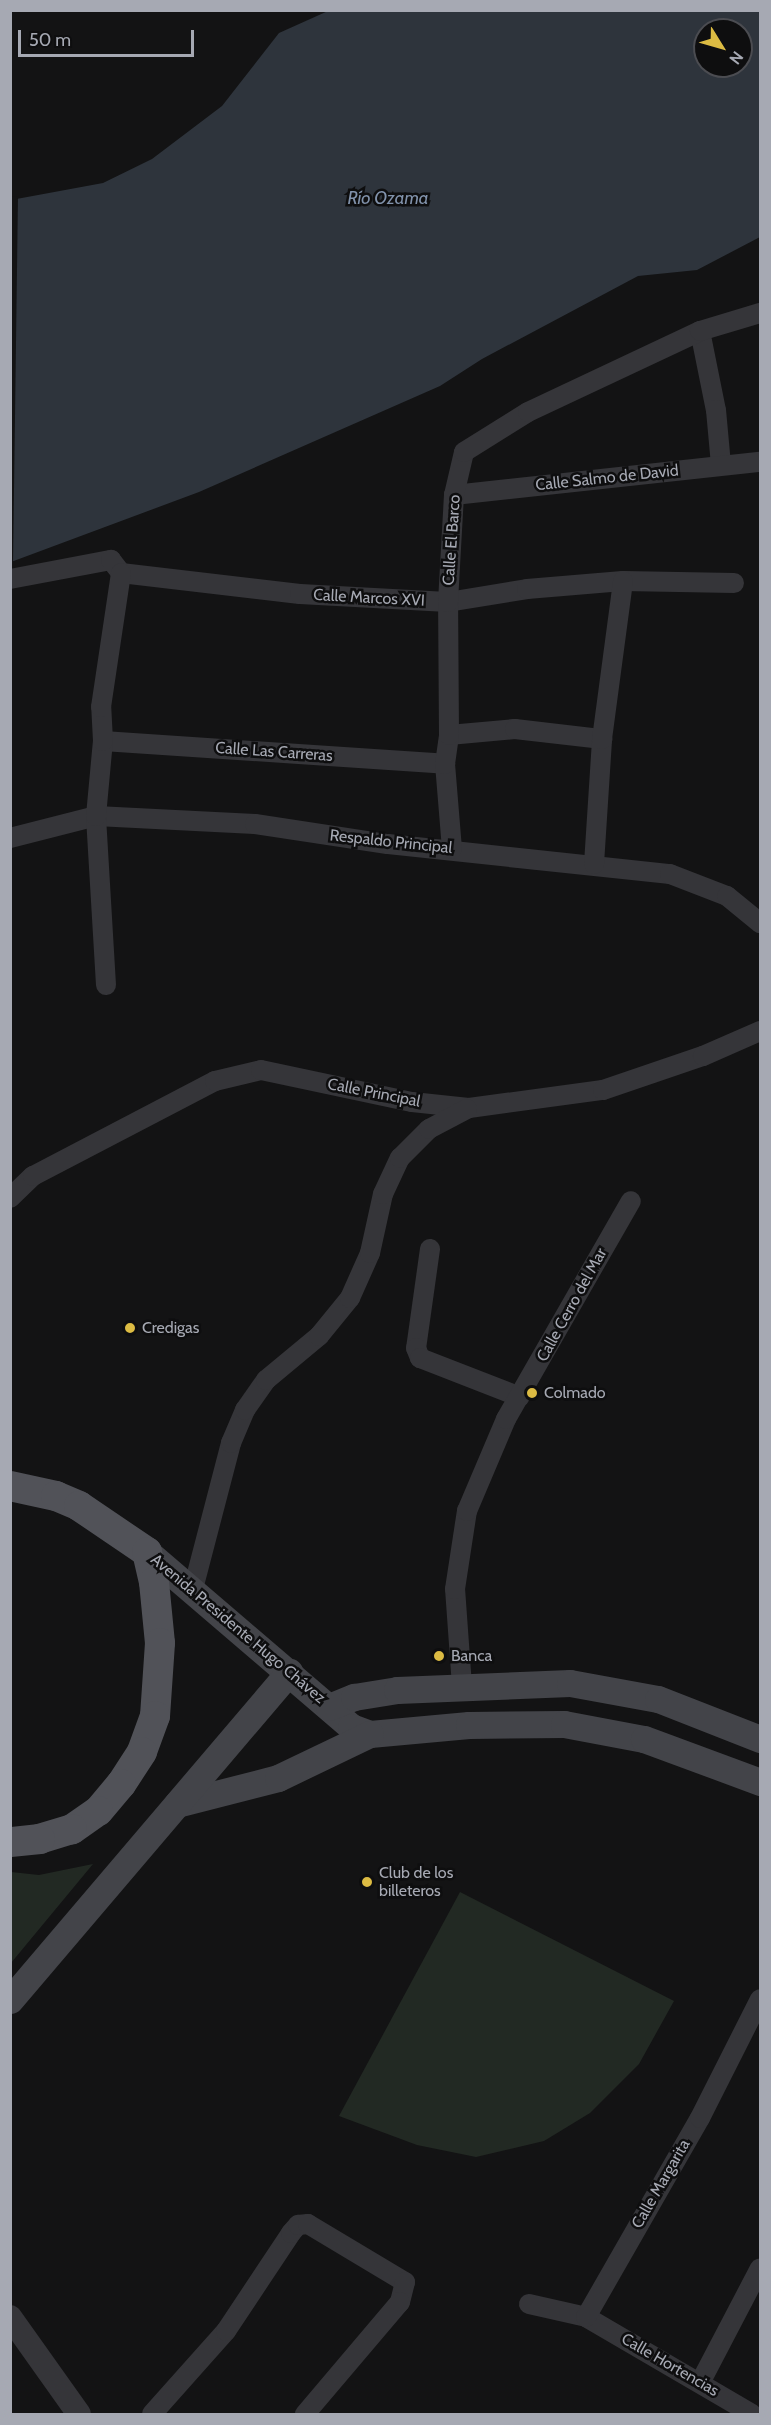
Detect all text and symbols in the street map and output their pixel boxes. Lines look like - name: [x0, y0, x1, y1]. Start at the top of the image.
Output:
- scale bar: [21, 18, 196, 56]
- north arrow: [693, 18, 753, 78]
- text: 50 m: [29, 29, 71, 51]
- text: N: [725, 48, 747, 68]
- water label: Río Ozama: [347, 187, 429, 209]
- street label: Calle Salmo de David: [535, 461, 679, 495]
- street label: Calle El Barco: [439, 494, 465, 586]
- street label: Calle Marcos XVI: [313, 585, 425, 611]
- street label: Calle Las Carreras: [215, 738, 333, 766]
- street label: Respaldo Principal: [329, 826, 453, 858]
- street label: Calle Principal: [326, 1075, 422, 1111]
- street label: Calle Cerro del Mar: [533, 1245, 611, 1365]
- place label: Credigas: [142, 1318, 199, 1338]
- marker: Credigas: [123, 1321, 137, 1335]
- place label: Colmado: [544, 1383, 606, 1403]
- marker: Colmado: [525, 1386, 539, 1400]
- street label: Avenida Presidente Hugo Chávez: [147, 1550, 329, 1708]
- place label: Banca: [451, 1646, 492, 1666]
- marker: Banca: [432, 1649, 446, 1663]
- place label: Club de los billeteros: [379, 1863, 453, 1901]
- marker: Club de los billeteros: [360, 1875, 374, 1889]
- street label: Calle Margarita: [628, 2136, 694, 2232]
- street label: Calle Hortencias: [618, 2329, 722, 2401]

